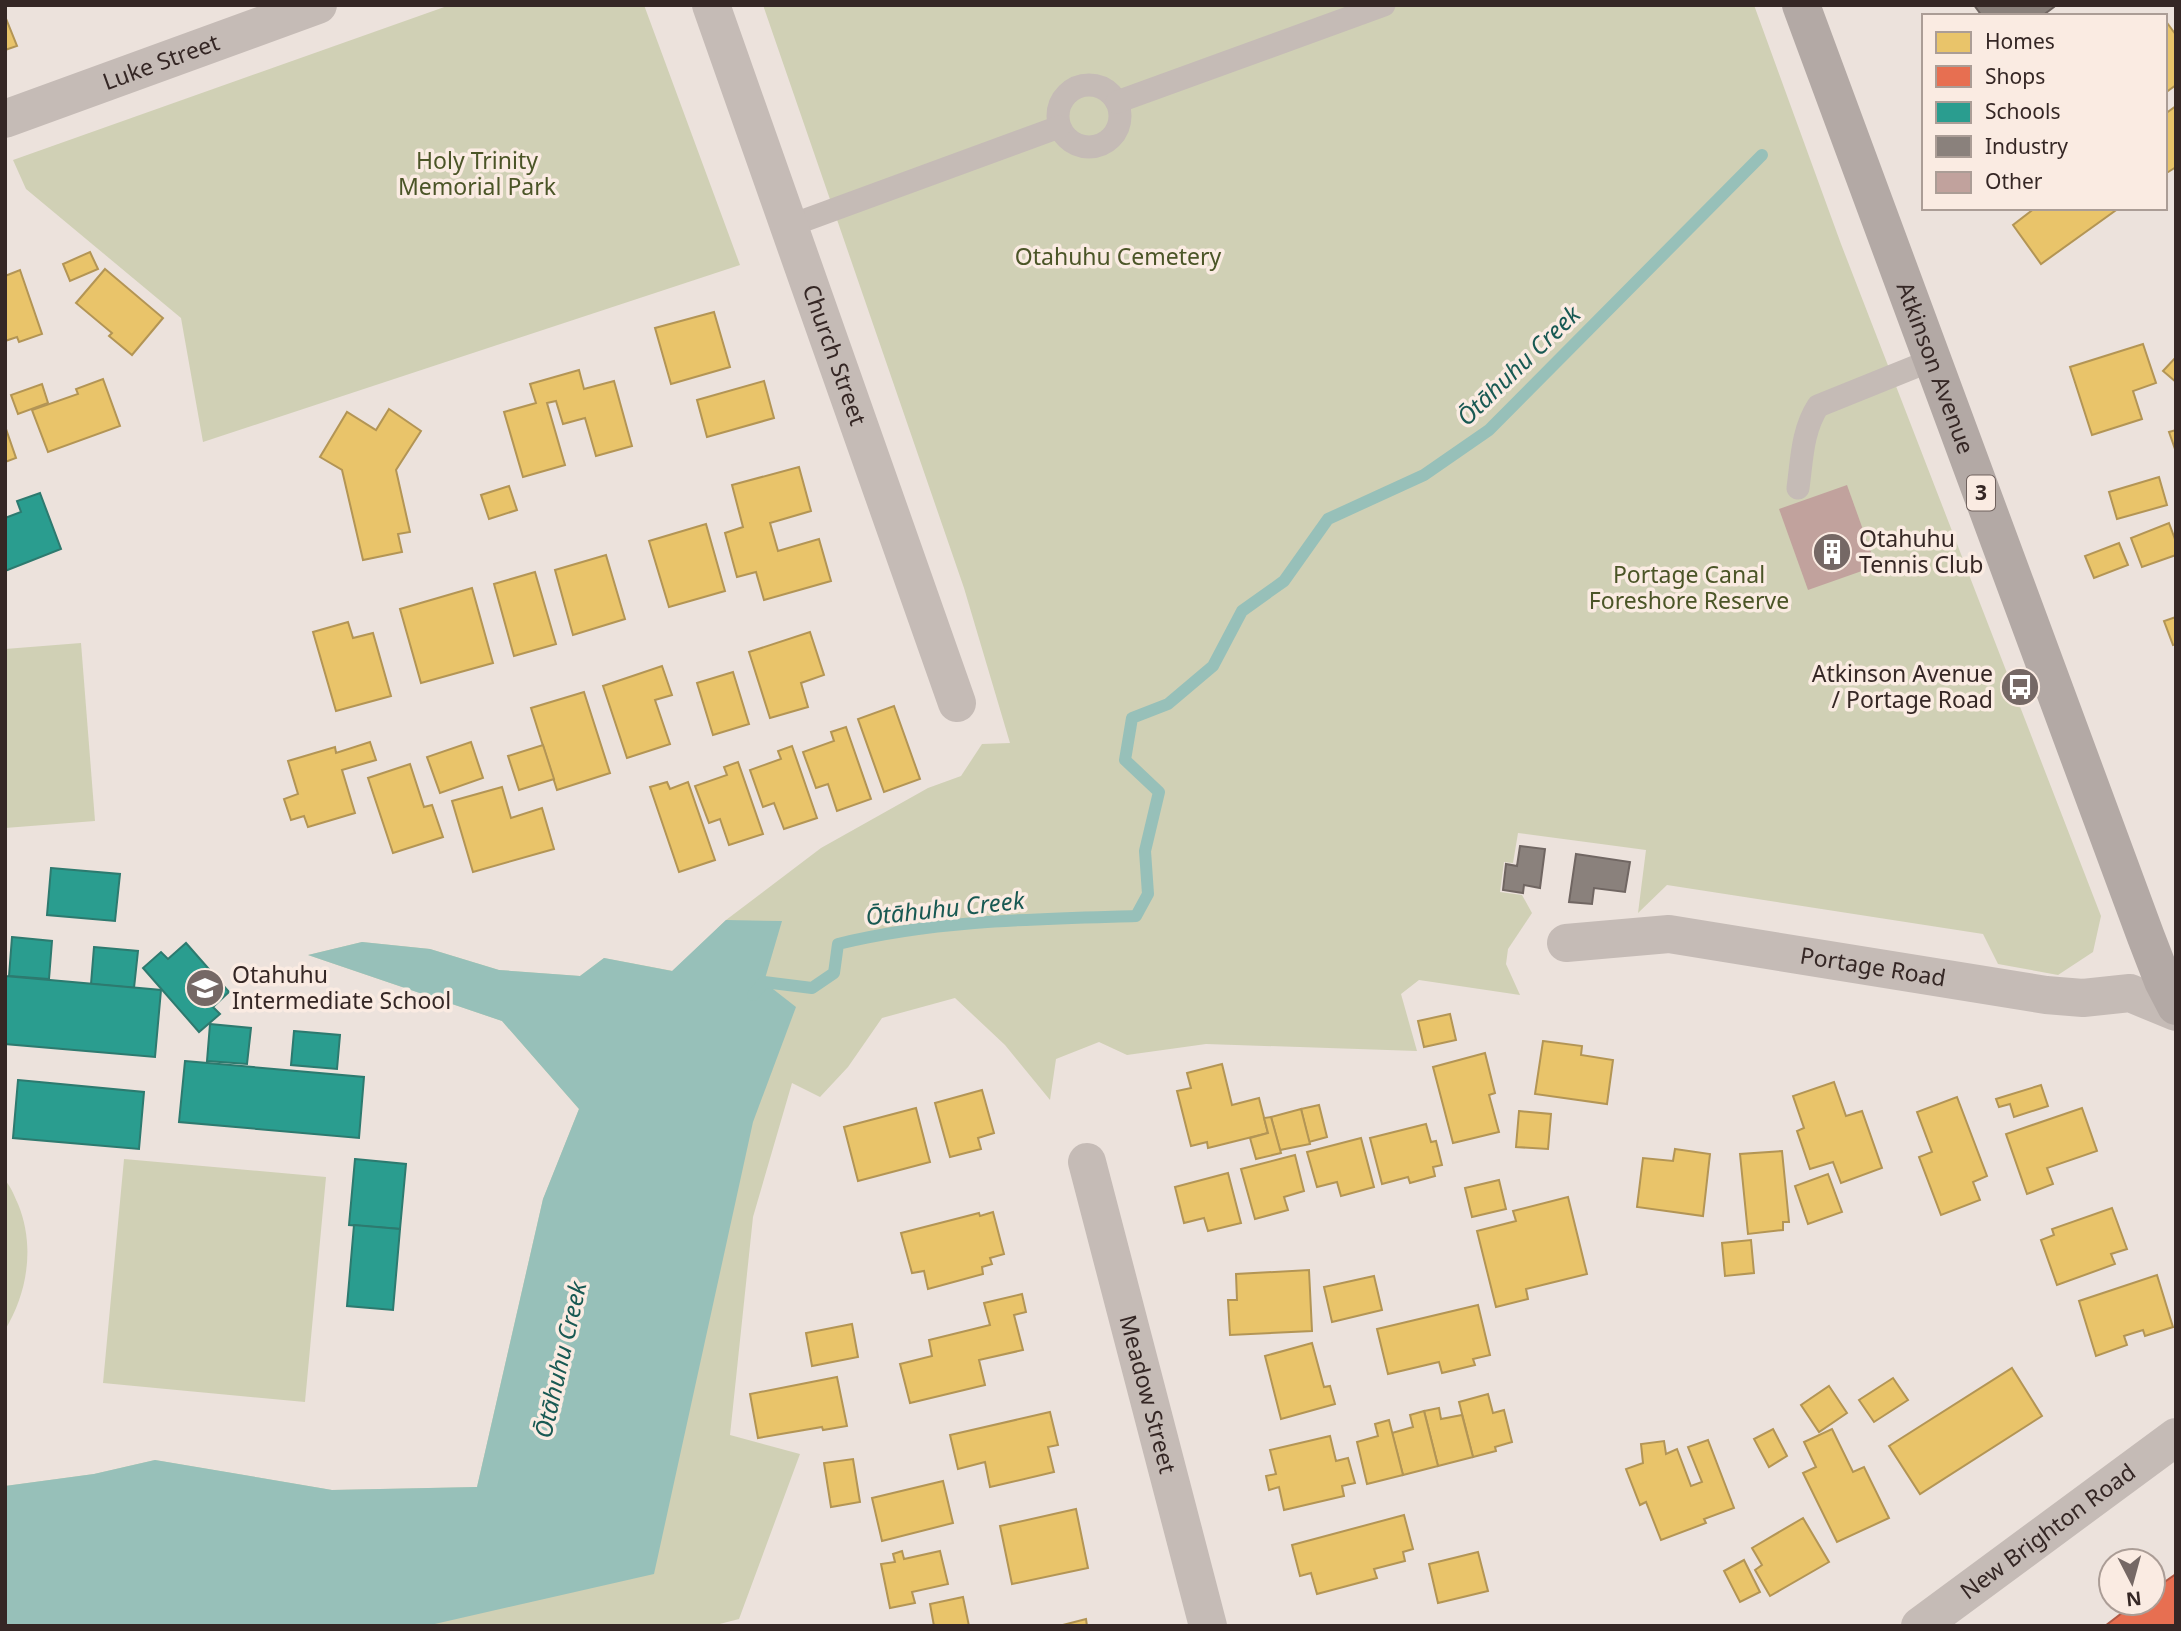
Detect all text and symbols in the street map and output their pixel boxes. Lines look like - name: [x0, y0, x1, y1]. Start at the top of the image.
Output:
- legend: [1922, 14, 2167, 210]
- street label: Luke Street: [98, 25, 223, 97]
- text: Homes: [1985, 27, 2055, 55]
- text: Shops: [1985, 62, 2045, 90]
- text: Schools: [1985, 97, 2060, 125]
- text: Industry: [1985, 132, 2068, 160]
- park label: Holy Trinity Memorial Park: [398, 144, 557, 202]
- text: Other: [1985, 167, 2043, 195]
- park label: Otahuhu Cemetery: [1015, 240, 1222, 272]
- street label: Atkinson Avenue: [1890, 277, 1983, 458]
- street label: Church Street: [796, 280, 875, 429]
- water label: Ōtāhuhu Creek: [1449, 297, 1588, 432]
- road number: 3: [1967, 476, 1995, 510]
- place label: Otahuhu Tennis Club: [1859, 522, 1983, 580]
- building icon: Otahuhu Tennis Club: [1811, 531, 1853, 573]
- park label: Portage Canal Foreshore Reserve: [1589, 558, 1789, 616]
- place label: Atkinson Avenue / Portage Road: [1812, 657, 1993, 715]
- bus stop icon: Atkinson Avenue / Portage Road: [1999, 666, 2041, 708]
- water label: Ōtāhuhu Creek: [864, 883, 1027, 932]
- street label: Portage Road: [1798, 938, 1948, 994]
- place label: Otahuhu Intermediate School: [232, 958, 451, 1016]
- school or university icon: Otahuhu Intermediate School: [184, 967, 226, 1009]
- water label: Ōtāhuhu Creek: [525, 1277, 594, 1441]
- street label: Meadow Street: [1113, 1311, 1185, 1477]
- street label: New Brighton Road: [1955, 1459, 2141, 1605]
- north arrow: [2097, 1547, 2167, 1617]

